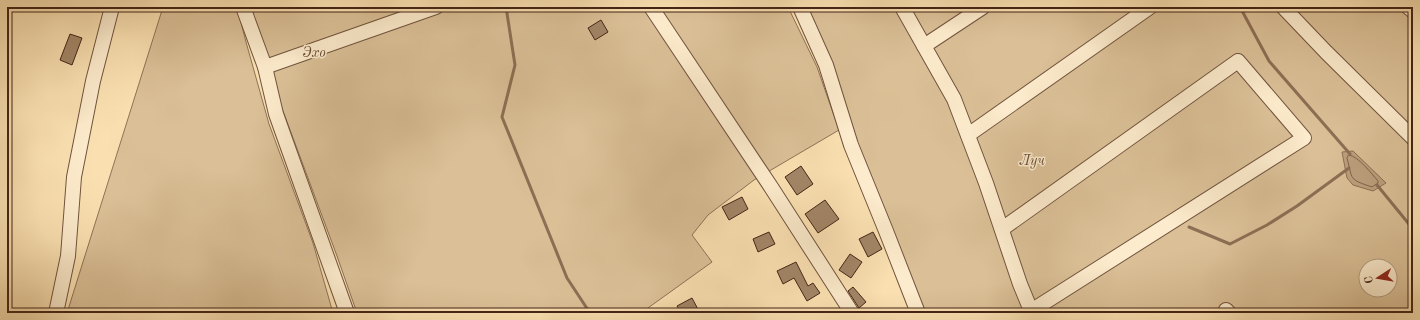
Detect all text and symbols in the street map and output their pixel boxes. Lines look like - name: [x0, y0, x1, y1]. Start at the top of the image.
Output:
- park label: Эхо: [302, 46, 326, 60]
- park label: Луч: [1019, 154, 1045, 169]
- north arrow: [1358, 258, 1398, 298]
- text: С: [1364, 275, 1376, 284]

